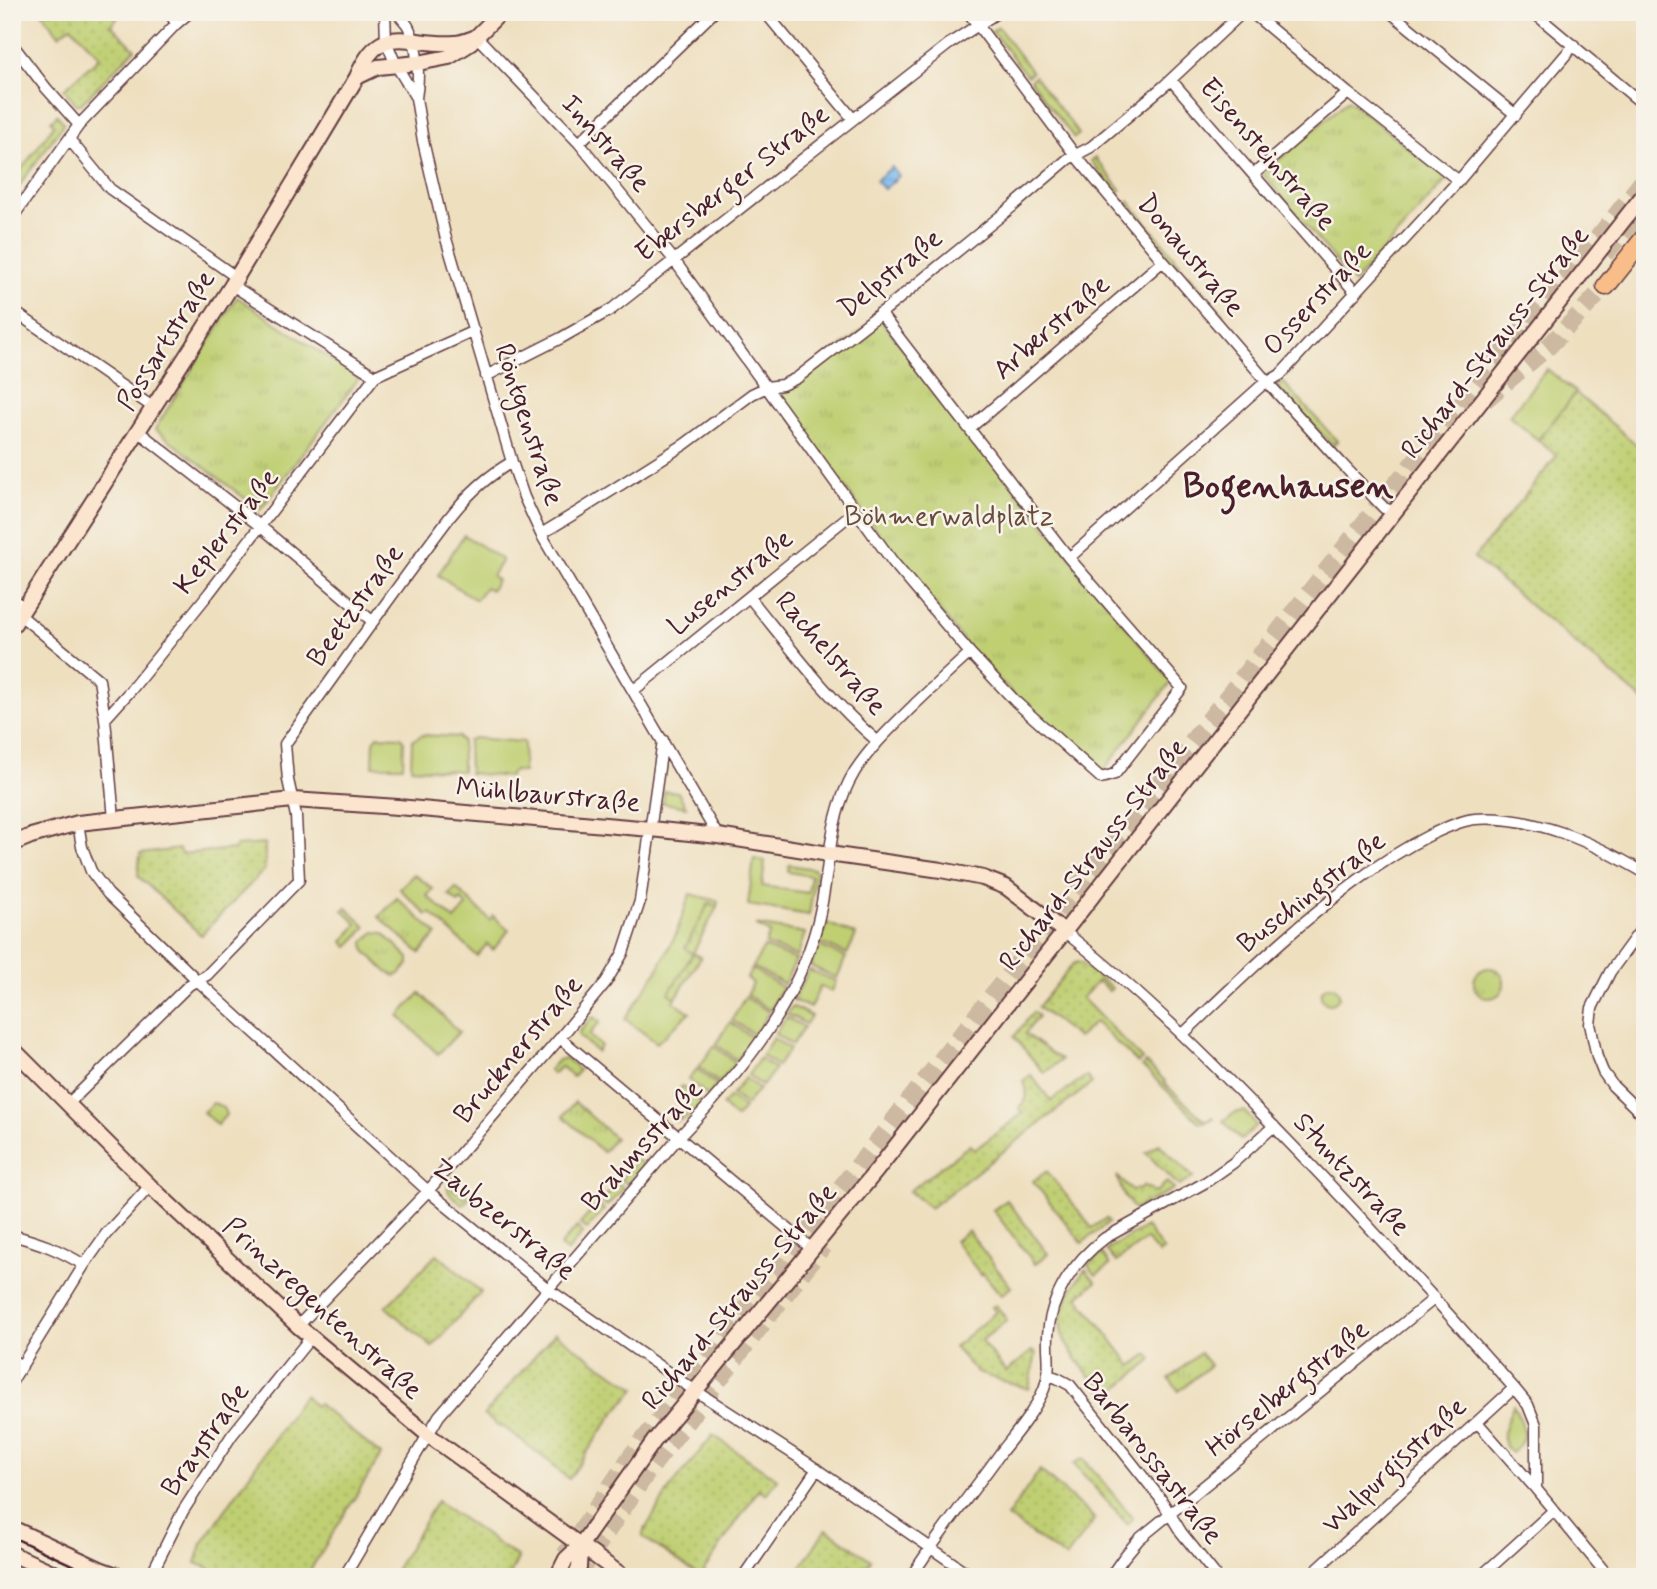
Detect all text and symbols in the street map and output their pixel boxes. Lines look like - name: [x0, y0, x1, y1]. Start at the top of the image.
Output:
- street label: Eisensteinstraße: [1190, 71, 1344, 239]
- street label: Innstraße: [552, 87, 658, 201]
- street label: Ebersberger Straße: [628, 97, 839, 274]
- street label: Donaustraße: [1128, 187, 1252, 325]
- street label: Richard-Strauss-Straße: [1393, 219, 1599, 467]
- street label: Delpstraße: [831, 221, 951, 327]
- street label: Osserstraße: [1255, 234, 1381, 364]
- street label: Possartstraße: [109, 264, 225, 418]
- street label: Arberstraße: [986, 267, 1118, 389]
- street label: Röntgenstraße: [482, 339, 572, 511]
- street label: Keplerstraße: [166, 461, 288, 603]
- district label: Bogenhausen: [1183, 464, 1394, 515]
- park label: Böhmerwaldplatz: [844, 499, 1054, 536]
- street label: Lusenstraße: [661, 521, 801, 645]
- street label: Beetzstraße: [299, 537, 413, 675]
- street label: Rachelstraße: [766, 584, 894, 724]
- street label: Richard-Strauss-Straße: [991, 731, 1197, 979]
- street label: Mühlbaurstraße: [454, 770, 642, 822]
- street label: Buschingstraße: [1230, 823, 1396, 965]
- street label: Brucknerstraße: [446, 968, 592, 1132]
- street label: Brahmsstraße: [574, 1072, 712, 1220]
- street label: Stuntzstraße: [1284, 1105, 1418, 1245]
- street label: Zaubzerstraße: [423, 1150, 583, 1290]
- street label: Richard-Strauss-Straße: [634, 1175, 846, 1419]
- street label: Prinzregentenstraße: [213, 1209, 430, 1410]
- street label: Hörselbergstraße: [1198, 1312, 1379, 1469]
- street label: Barbarossastraße: [1073, 1365, 1231, 1553]
- street label: Braystraße: [153, 1376, 259, 1504]
- street label: Walpurgisstraße: [1315, 1389, 1477, 1545]

